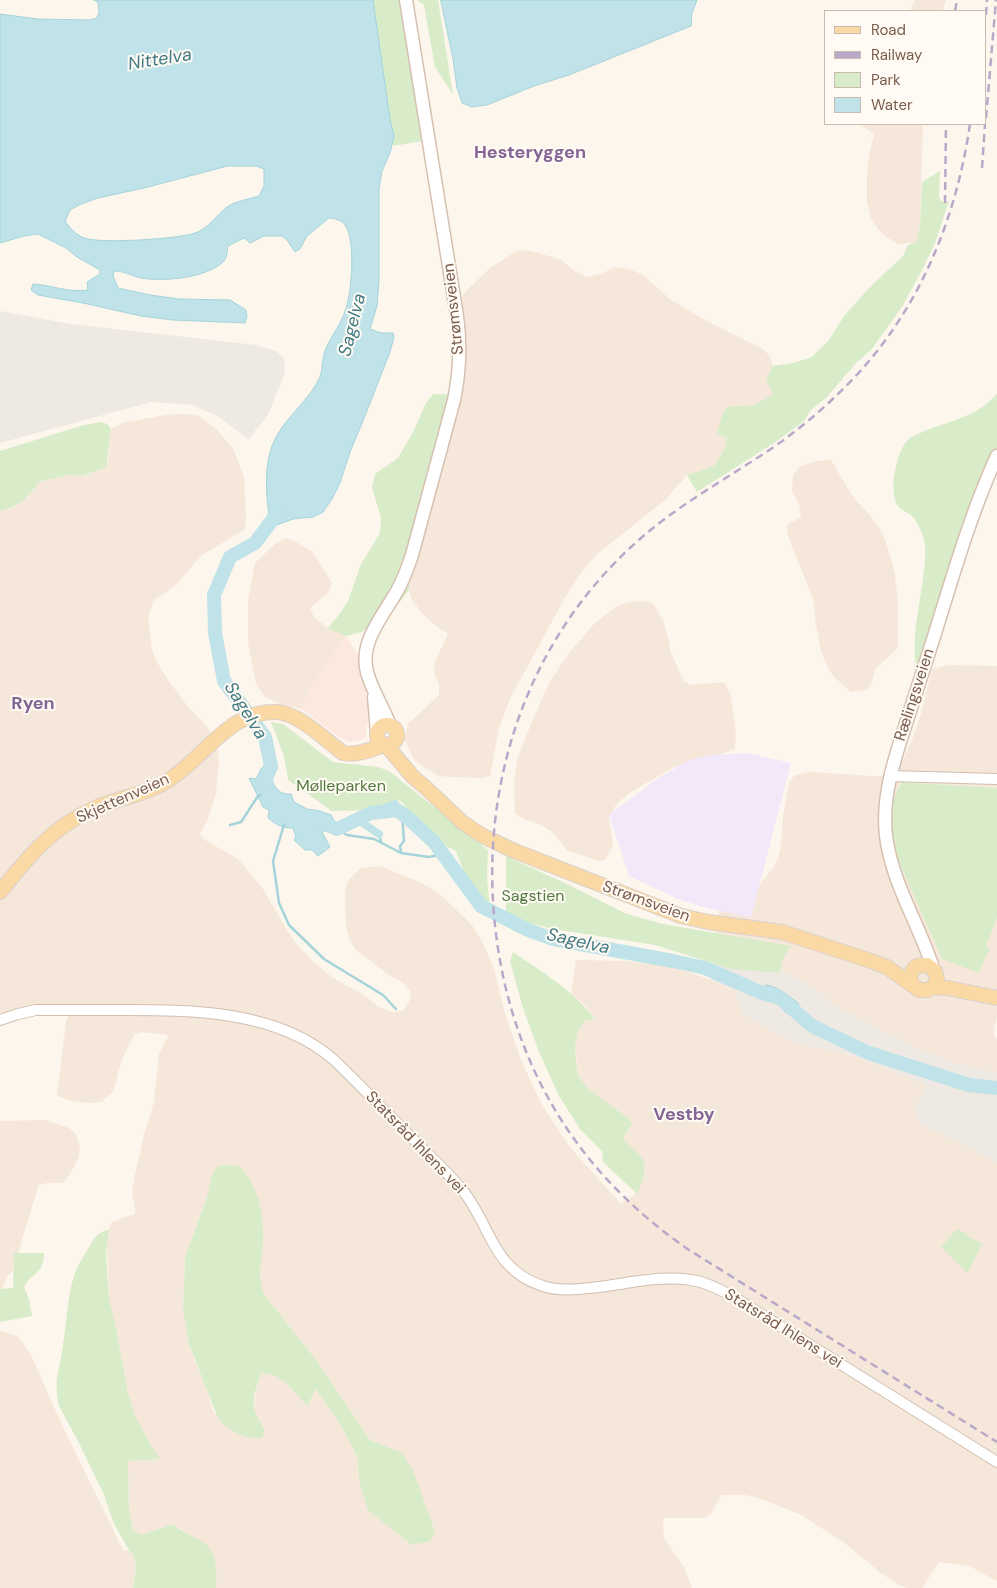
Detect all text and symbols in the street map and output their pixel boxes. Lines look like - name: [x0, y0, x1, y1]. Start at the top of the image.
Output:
- legend: [824, 10, 987, 125]
- text: Road: [871, 20, 906, 40]
- water label: Nittelva: [127, 44, 193, 76]
- text: Railway: [871, 45, 922, 65]
- text: Park: [871, 70, 901, 90]
- text: Water: [871, 95, 912, 115]
- district label: Hesteryggen: [474, 142, 586, 164]
- street label: Strømsveien: [440, 262, 468, 356]
- water label: Sagelva: [335, 291, 371, 359]
- street label: Rælingsveien: [891, 646, 939, 744]
- water label: Sagelva: [219, 678, 271, 744]
- district label: Ryen: [11, 693, 55, 715]
- street label: Skjettenveien: [74, 770, 172, 828]
- park label: Mølleparken: [296, 777, 386, 797]
- street label: Strømsveien: [600, 877, 692, 927]
- park label: Sagstien: [502, 887, 564, 907]
- water label: Sagelva: [544, 924, 612, 960]
- street label: Statsråd Ihlens vei: [361, 1088, 469, 1198]
- district label: Vestby: [653, 1104, 715, 1126]
- street label: Statsråd Ihlens vei: [721, 1285, 845, 1373]

